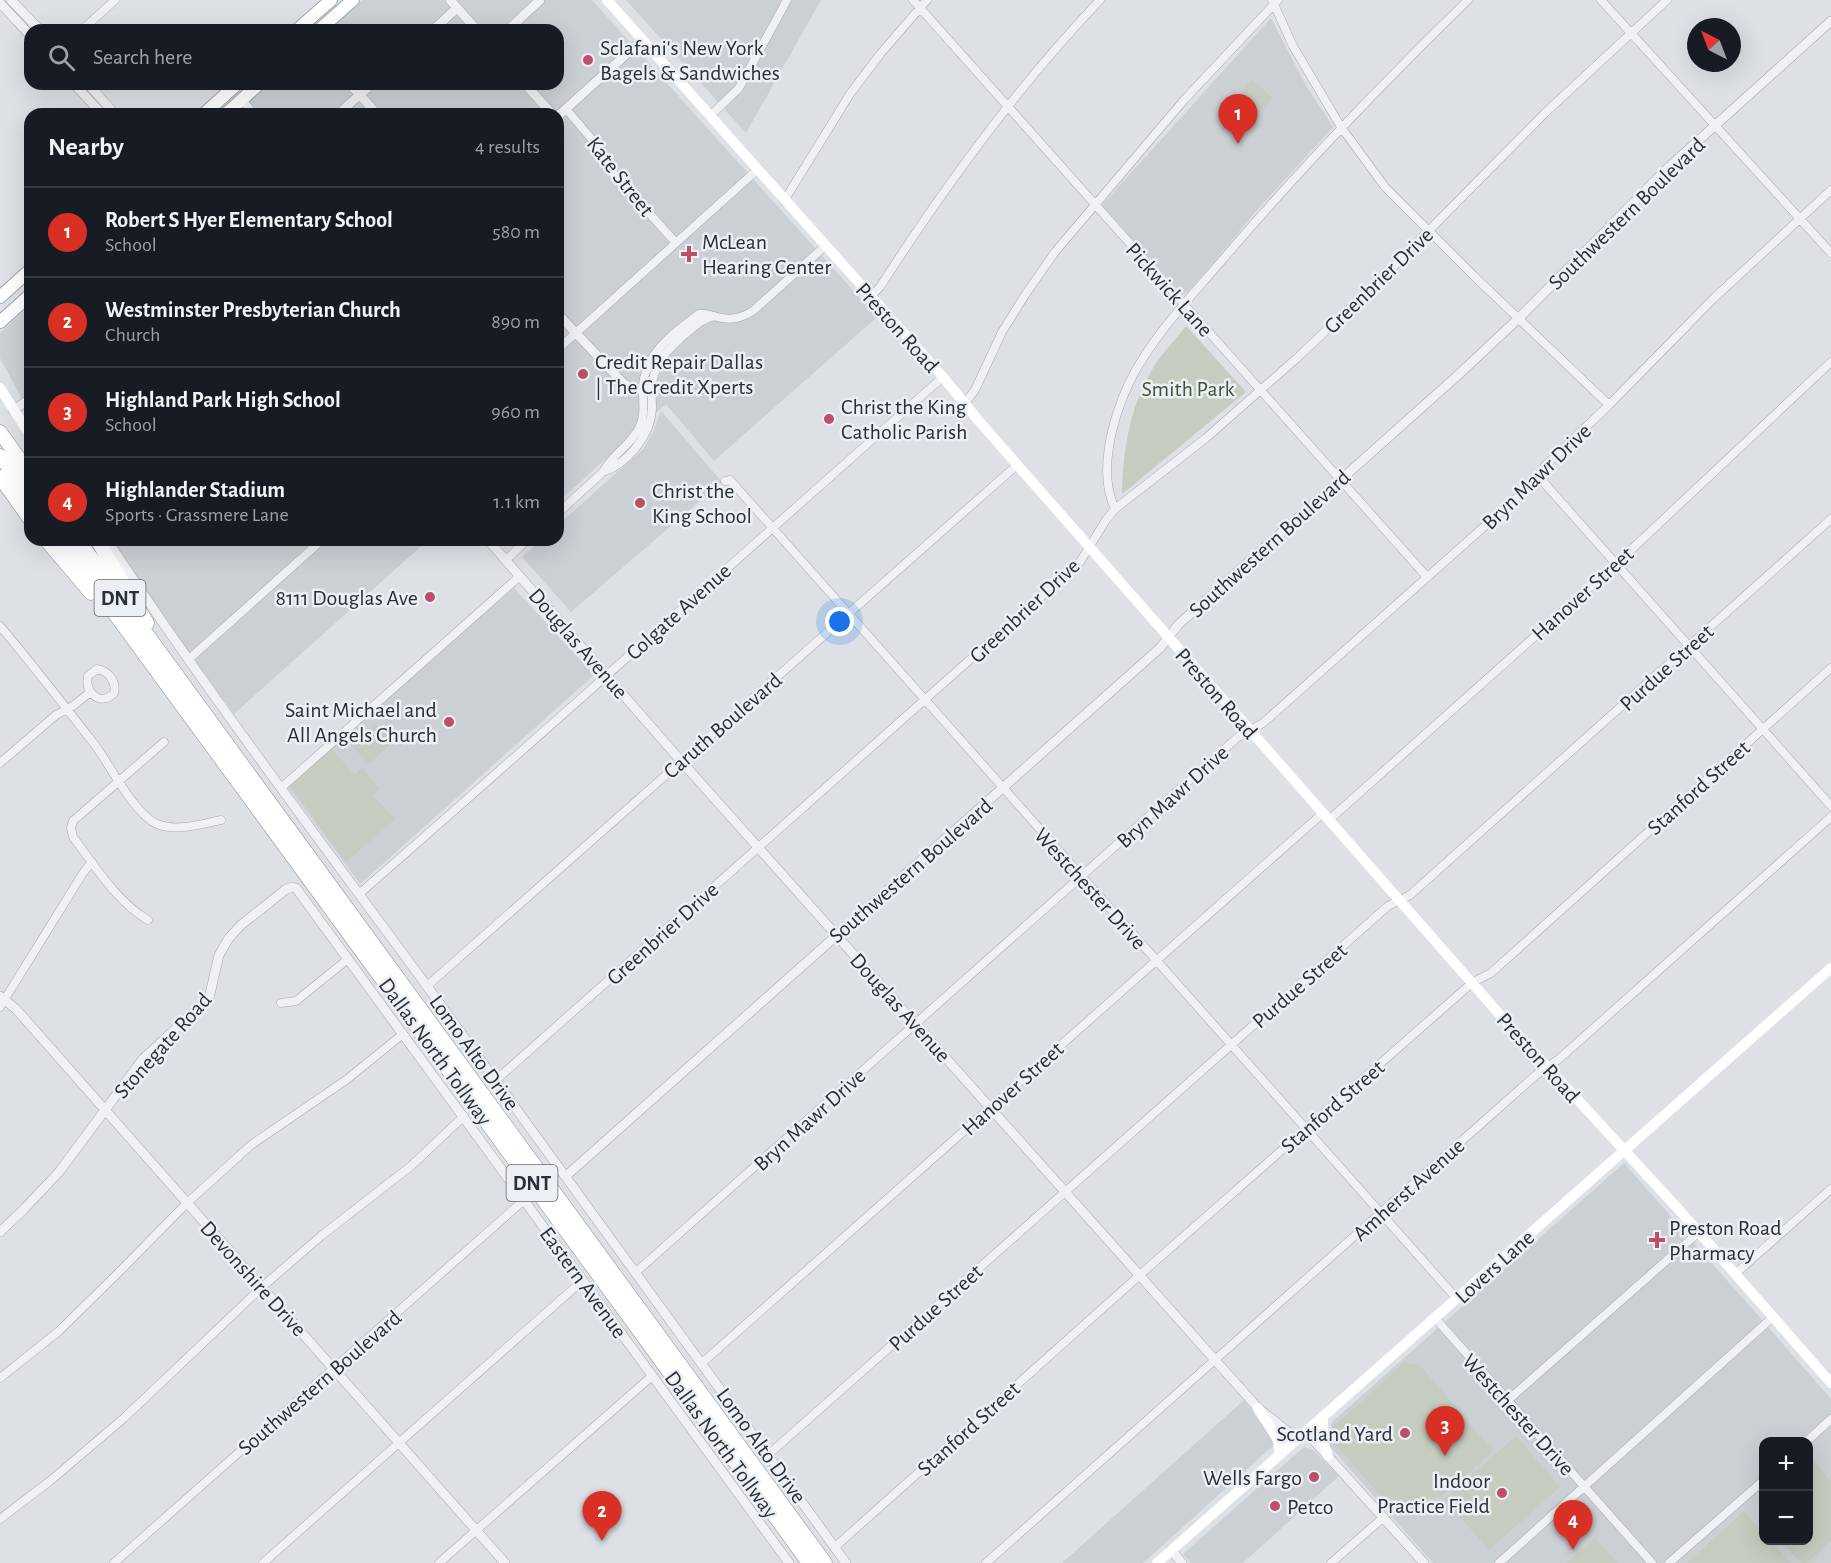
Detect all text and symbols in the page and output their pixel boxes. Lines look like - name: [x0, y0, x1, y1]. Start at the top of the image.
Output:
- north arrow: [1687, 18, 1741, 72]
- search box: [24, 24, 564, 90]
- place label: Sclafani's New York Bagels & Sandwiches: [600, 37, 780, 84]
- icon: search: [45, 41, 78, 74]
- text: Search here: [93, 46, 192, 68]
- marker: Sclafani's New York Bagels & Sandwiches: [581, 53, 595, 67]
- pin: 1: [1218, 94, 1258, 144]
- street label: Kate Street: [583, 133, 658, 221]
- street label: Southwestern Boulevard: [1544, 133, 1709, 294]
- text: Nearby: [48, 134, 124, 160]
- text: 4 results: [475, 137, 540, 157]
- text: Robert S Hyer Elementary School: [105, 209, 393, 231]
- text: 1: [64, 222, 71, 242]
- text: 580 m: [492, 222, 540, 242]
- street label: Greenbrier Drive: [1320, 224, 1437, 338]
- place label: McLean Hearing Center: [702, 231, 831, 278]
- text: School: [105, 235, 157, 255]
- street label: Pickwick Lane: [1122, 238, 1217, 341]
- marker: McLean Hearing Center: [680, 245, 698, 263]
- street label: Preston Road: [851, 278, 943, 377]
- text: Westminster Presbyterian Church: [105, 299, 401, 321]
- text: 2: [63, 312, 72, 332]
- text: 890 m: [491, 312, 540, 332]
- text: Church: [105, 325, 160, 345]
- place label: Credit Repair Dallas | The Credit Xperts: [595, 351, 763, 400]
- marker: Credit Repair Dallas | The Credit Xperts: [576, 367, 590, 381]
- park label: Smith Park: [1141, 378, 1235, 400]
- text: Highland Park High School: [105, 389, 341, 411]
- place label: Christ the King Catholic Parish: [841, 396, 968, 443]
- text: 3: [63, 402, 72, 422]
- text: 960 m: [491, 402, 540, 422]
- marker: Christ the King Catholic Parish: [822, 412, 836, 426]
- text: School: [105, 415, 157, 435]
- street label: Bryn Mawr Drive: [1478, 420, 1595, 534]
- street label: Southwestern Boulevard: [1185, 466, 1354, 622]
- text: Highlander Stadium: [105, 479, 285, 501]
- place label: Christ the King School: [652, 480, 752, 527]
- text: 4: [62, 492, 73, 512]
- text: 1.1 km: [493, 492, 540, 512]
- marker: Christ the King School: [633, 496, 647, 510]
- text: Sports · Grassmere Lane: [105, 505, 289, 525]
- street label: Hanover Street: [1528, 543, 1638, 645]
- street label: Greenbrier Drive: [965, 554, 1084, 667]
- street label: Colgate Avenue: [622, 559, 735, 664]
- road number: DNT: [94, 580, 146, 616]
- street label: Douglas Avenue: [525, 584, 632, 703]
- place label: 8111 Douglas Ave: [275, 587, 418, 609]
- marker: 8111 Douglas Ave: [423, 590, 437, 604]
- your location: [825, 607, 854, 636]
- street label: Purdue Street: [1616, 620, 1718, 715]
- street label: Preston Road: [1171, 644, 1261, 743]
- street label: Caruth Boulevard: [659, 669, 786, 783]
- place label: Saint Michael and All Angels Church: [285, 699, 437, 746]
- marker: Saint Michael and All Angels Church: [442, 715, 456, 729]
- street label: Stanford Street: [1643, 736, 1754, 839]
- street label: Bryn Mawr Drive: [1113, 741, 1233, 852]
- street label: Southwestern Boulevard: [825, 794, 996, 947]
- street label: Westchester Drive: [1030, 824, 1150, 954]
- street label: Greenbrier Drive: [603, 878, 723, 989]
- street label: Purdue Street: [1248, 939, 1351, 1033]
- street label: Douglas Avenue: [846, 949, 955, 1066]
- street label: Dallas North Tollway: [374, 974, 496, 1130]
- street label: Stonegate Road: [110, 989, 216, 1103]
- street label: Lomo Alto Drive: [425, 991, 523, 1114]
- street label: Preston Road: [1492, 1008, 1584, 1107]
- street label: Hanover Street: [958, 1038, 1068, 1140]
- street label: Stanford Street: [1277, 1056, 1389, 1157]
- street label: Bryn Mawr Drive: [750, 1064, 870, 1175]
- street label: Amherst Avenue: [1349, 1134, 1469, 1245]
- road number: DNT: [506, 1165, 558, 1201]
- street label: Devonshire Drive: [196, 1217, 311, 1341]
- place label: Preston Road Pharmacy: [1669, 1217, 1782, 1264]
- street label: Eastern Avenue: [536, 1223, 631, 1342]
- street label: Lovers Lane: [1451, 1226, 1538, 1308]
- marker: Preston Road Pharmacy: [1650, 1233, 1664, 1247]
- street label: Purdue Street: [885, 1260, 987, 1355]
- street label: Southwestern Boulevard: [234, 1306, 405, 1459]
- street label: Westchester Drive: [1458, 1350, 1578, 1480]
- street label: Dallas North Tollway: [660, 1367, 782, 1523]
- street label: Stanford Street: [913, 1377, 1024, 1480]
- street label: Lomo Alto Drive: [712, 1384, 810, 1507]
- pin: 3: [1426, 1406, 1464, 1456]
- place label: Scotland Yard: [1276, 1423, 1393, 1445]
- marker: Scotland Yard: [1398, 1426, 1412, 1440]
- map controls: [1759, 1437, 1813, 1545]
- button: +: [1759, 1437, 1813, 1491]
- place label: Wells Fargo: [1203, 1467, 1302, 1489]
- marker: Wells Fargo: [1307, 1470, 1321, 1484]
- place label: Indoor Practice Field: [1377, 1470, 1490, 1517]
- marker: Indoor Practice Field: [1495, 1486, 1509, 1500]
- button: −: [1759, 1491, 1813, 1545]
- pin: 2: [582, 1492, 622, 1541]
- place label: Petco: [1287, 1496, 1334, 1518]
- marker: Petco: [1268, 1499, 1282, 1513]
- pin: 4: [1554, 1500, 1592, 1550]

